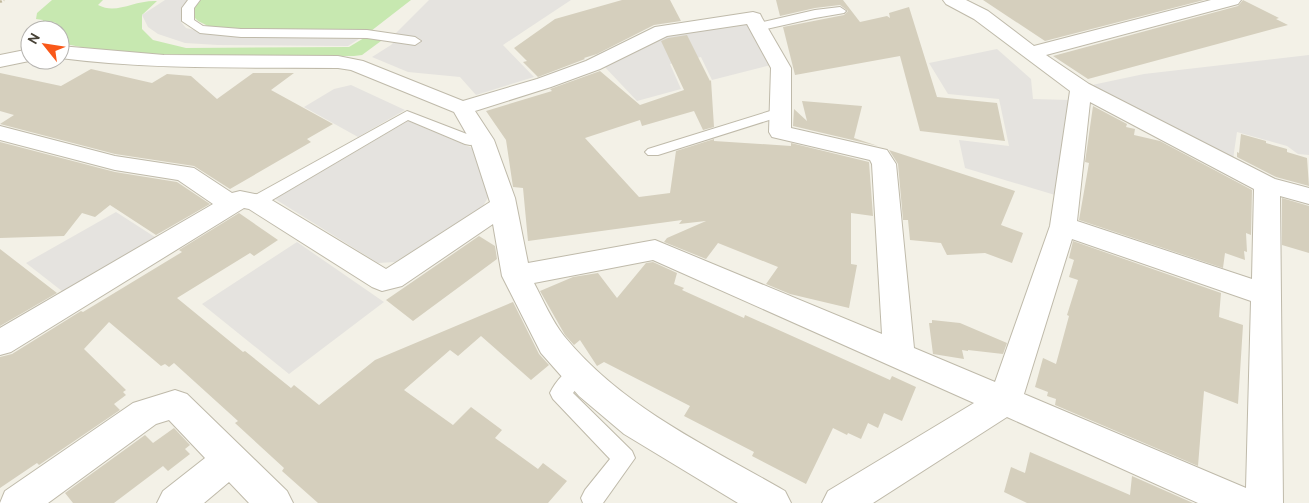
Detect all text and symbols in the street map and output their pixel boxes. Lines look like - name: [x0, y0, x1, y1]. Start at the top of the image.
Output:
- north arrow: [20, 20, 70, 70]
- text: N: [23, 30, 44, 47]

